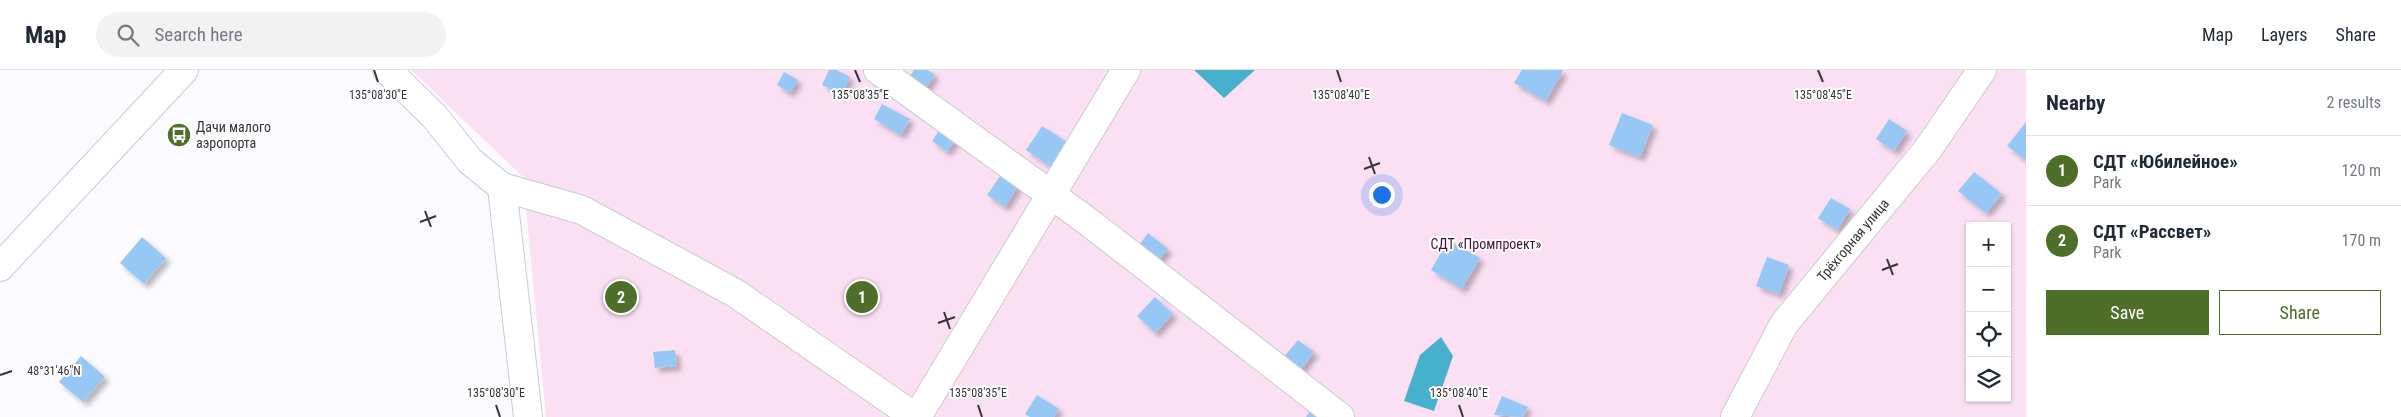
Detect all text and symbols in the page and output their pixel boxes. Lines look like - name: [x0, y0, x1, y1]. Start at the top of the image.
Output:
- search box: [96, 12, 446, 57]
- text: Map: [25, 21, 66, 49]
- icon: search: [114, 21, 142, 49]
- text: Search here: [154, 23, 243, 46]
- text: Map: [2202, 24, 2233, 45]
- text: Layers: [2261, 24, 2308, 45]
- text: Share: [2336, 24, 2376, 45]
- text: 135°08'30"E: [349, 88, 407, 102]
- text: 135°08'35"E: [831, 88, 889, 102]
- text: 135°08'40"E: [1312, 88, 1370, 102]
- text: 135°08'45"E: [1794, 88, 1852, 102]
- text: Nearby: [2046, 91, 2105, 115]
- text: 2 results: [2326, 93, 2381, 112]
- place label: Дачи малого аэропорта: [196, 119, 271, 151]
- bus stop icon: Дачи малого аэропорта: [166, 122, 192, 148]
- text: СДТ «Юбилейное»: [2093, 150, 2238, 173]
- text: 1: [2058, 161, 2066, 180]
- text: 120 m: [2342, 161, 2381, 180]
- text: Park: [2093, 173, 2122, 192]
- your location: [1369, 182, 1395, 208]
- street label: Трёхгорная улица: [1814, 195, 1892, 285]
- text: СДТ «Рассвет»: [2093, 220, 2211, 243]
- map controls: [1966, 222, 2011, 402]
- button: +: [1966, 222, 2011, 267]
- text: 2: [2058, 231, 2066, 250]
- text: 170 m: [2342, 231, 2381, 250]
- park label: СДТ «Промпроект»: [1431, 236, 1542, 252]
- text: Park: [2093, 243, 2122, 262]
- button: −: [1966, 267, 2011, 312]
- pin: 2: [605, 278, 637, 316]
- pin: 1: [846, 278, 878, 316]
- button: Save: [2046, 290, 2209, 335]
- button: Share: [2219, 290, 2381, 335]
- button: locate: [1966, 312, 2011, 357]
- button: layers: [1966, 357, 2011, 402]
- text: 48°31'46"N: [27, 364, 81, 378]
- text: 135°08'30"E: [467, 386, 525, 400]
- text: 135°08'35"E: [949, 386, 1007, 400]
- text: 135°08'40"E: [1430, 386, 1488, 400]

